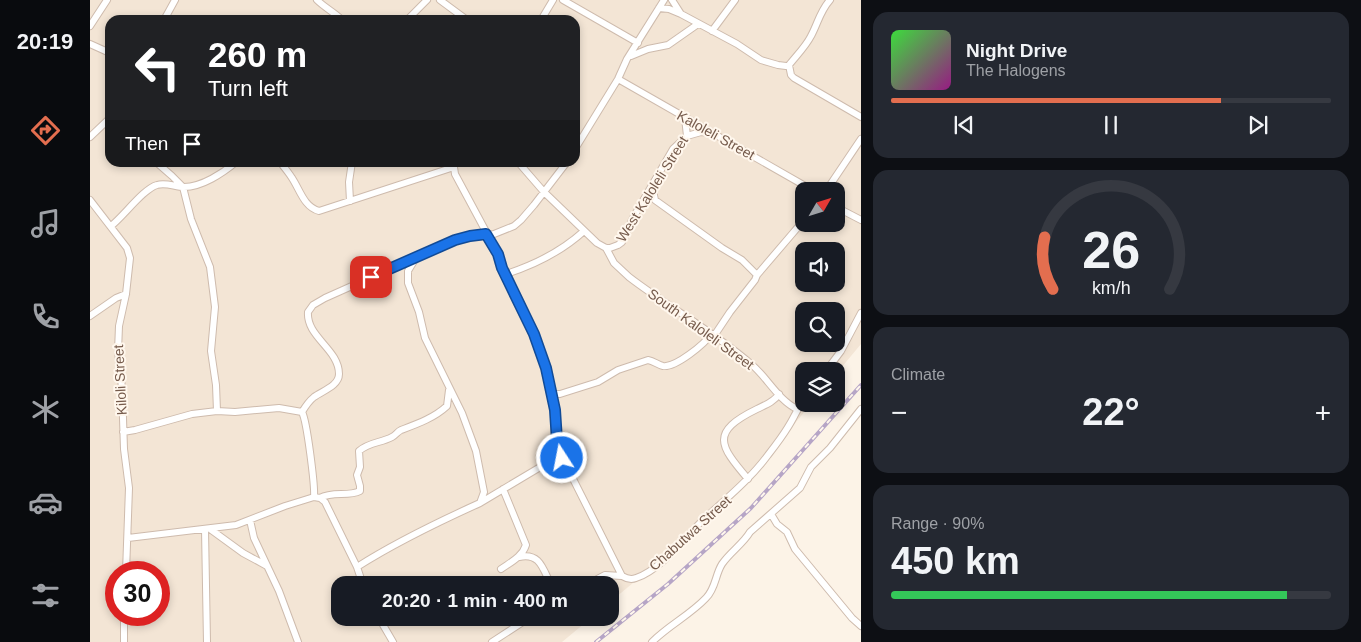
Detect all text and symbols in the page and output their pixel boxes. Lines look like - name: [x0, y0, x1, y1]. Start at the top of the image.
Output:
- text: 20:19: [17, 29, 73, 54]
- icon: left: [125, 35, 190, 100]
- text: 260 m: [208, 35, 307, 74]
- text: Night Drive: [966, 40, 1067, 61]
- text: The Halogens: [966, 62, 1066, 79]
- text: Turn left: [208, 76, 288, 101]
- street label: Kaloleli Street: [674, 107, 758, 163]
- icon: previous: [950, 111, 978, 139]
- icon: pause: [1097, 111, 1125, 139]
- icon: next: [1244, 111, 1272, 139]
- icon: directions: [28, 113, 63, 148]
- icon: arrive: [178, 130, 206, 158]
- text: Then: [125, 133, 168, 154]
- street label: West Kaloleli Street: [613, 133, 691, 245]
- north arrow: [795, 182, 845, 232]
- map controls: [795, 182, 845, 412]
- icon: music: [28, 206, 63, 241]
- text: 26: [1082, 221, 1140, 279]
- button: sound: [795, 242, 845, 292]
- pin: [350, 256, 392, 298]
- icon: arrive: [357, 263, 385, 291]
- text: km/h: [1092, 278, 1130, 298]
- street label: South Kaloleli Street: [645, 285, 757, 373]
- icon: phone: [28, 299, 63, 334]
- button: search: [795, 302, 845, 352]
- street label: Kiloli Street: [110, 344, 130, 416]
- button: layers: [795, 362, 845, 412]
- text: Climate: [891, 366, 945, 383]
- text: 22°: [1082, 391, 1140, 433]
- icon: climate: [28, 392, 63, 427]
- text: −: [891, 397, 907, 428]
- text: +: [1315, 397, 1331, 428]
- position arrow: [535, 431, 587, 483]
- icon: car: [28, 485, 63, 520]
- street label: Chabutwa Street: [646, 492, 734, 574]
- text: Range · 90%: [891, 515, 984, 532]
- text: 450 km: [891, 540, 1020, 582]
- speed limit sign: 30: [105, 561, 170, 626]
- icon: filters: [28, 578, 63, 613]
- text: 20:20 · 1 min · 400 m: [382, 590, 568, 611]

